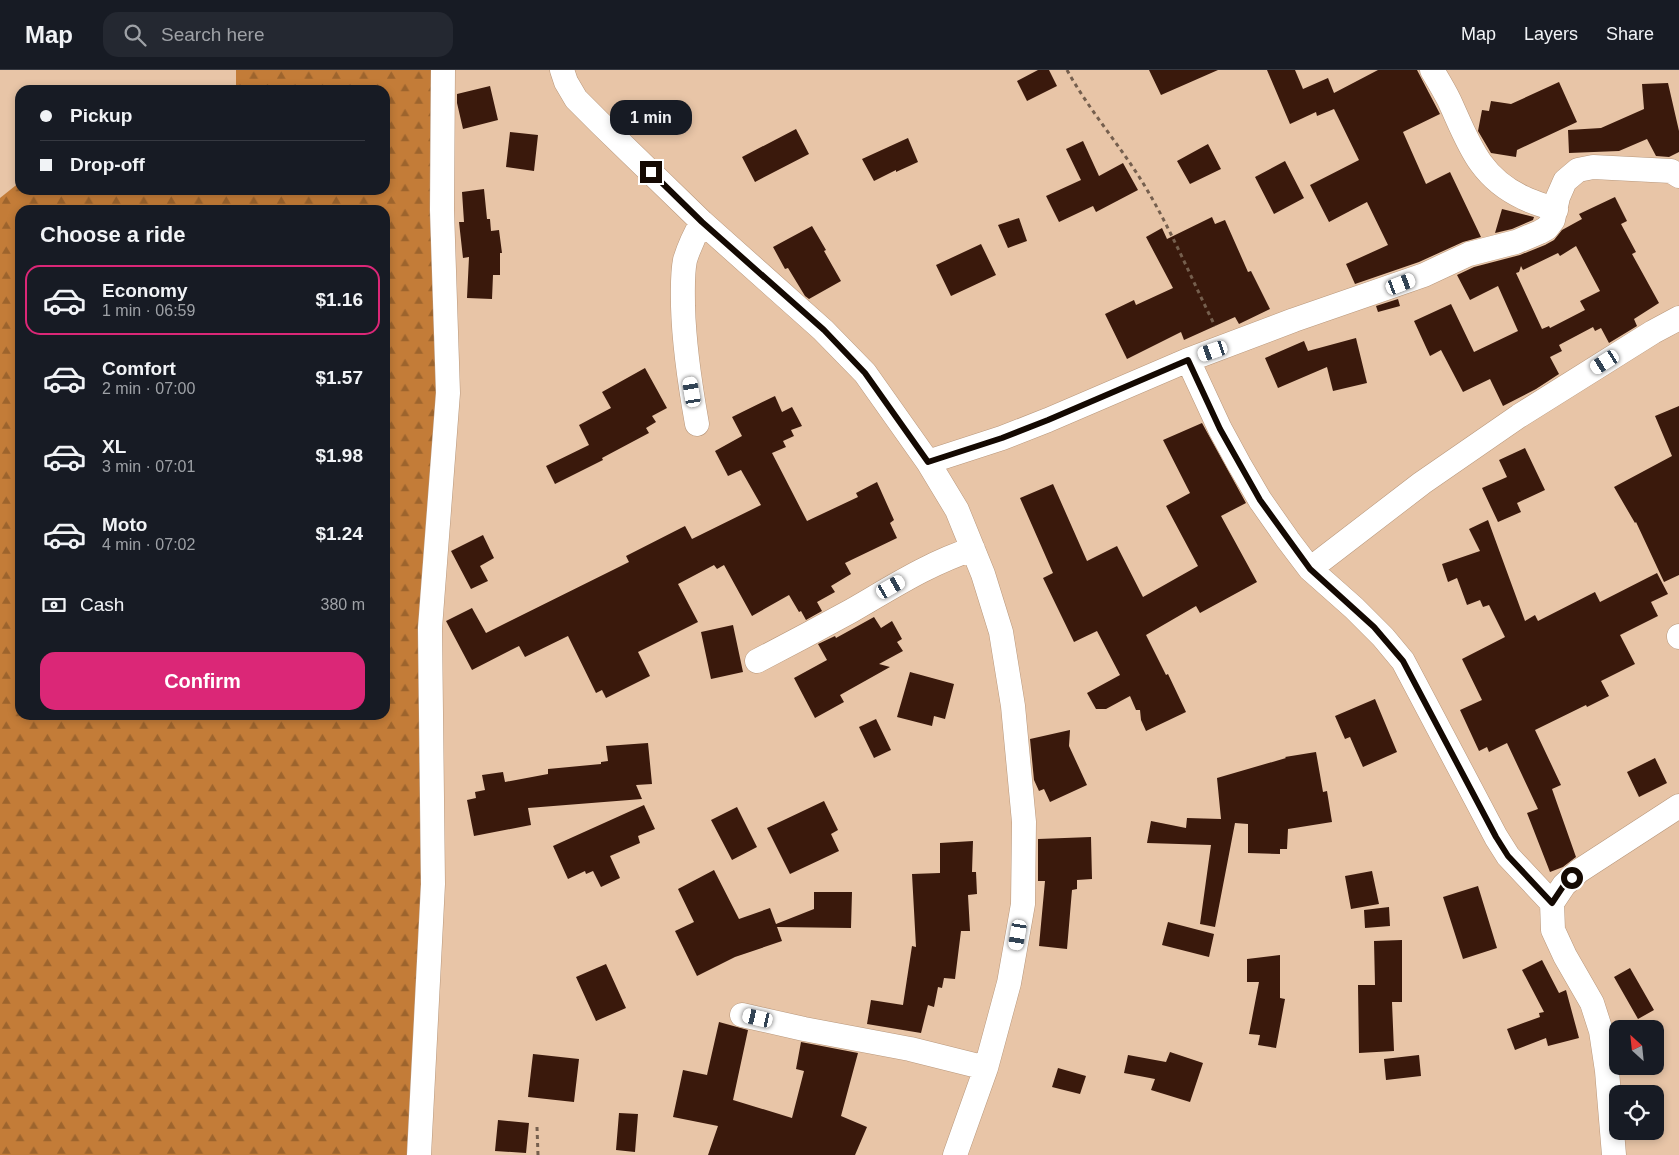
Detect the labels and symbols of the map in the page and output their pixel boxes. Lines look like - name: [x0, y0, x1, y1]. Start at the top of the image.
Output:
- callout: 1 min: [610, 99, 692, 134]
- route end: [640, 161, 662, 183]
- car: [1384, 272, 1417, 296]
- car: [1196, 339, 1229, 363]
- car: [1588, 348, 1621, 376]
- car: [682, 376, 701, 408]
- car: [874, 573, 907, 601]
- route start: [1561, 867, 1583, 889]
- car: [1008, 919, 1027, 951]
- car: [741, 1007, 774, 1029]
- north arrow: [1609, 1020, 1664, 1075]

